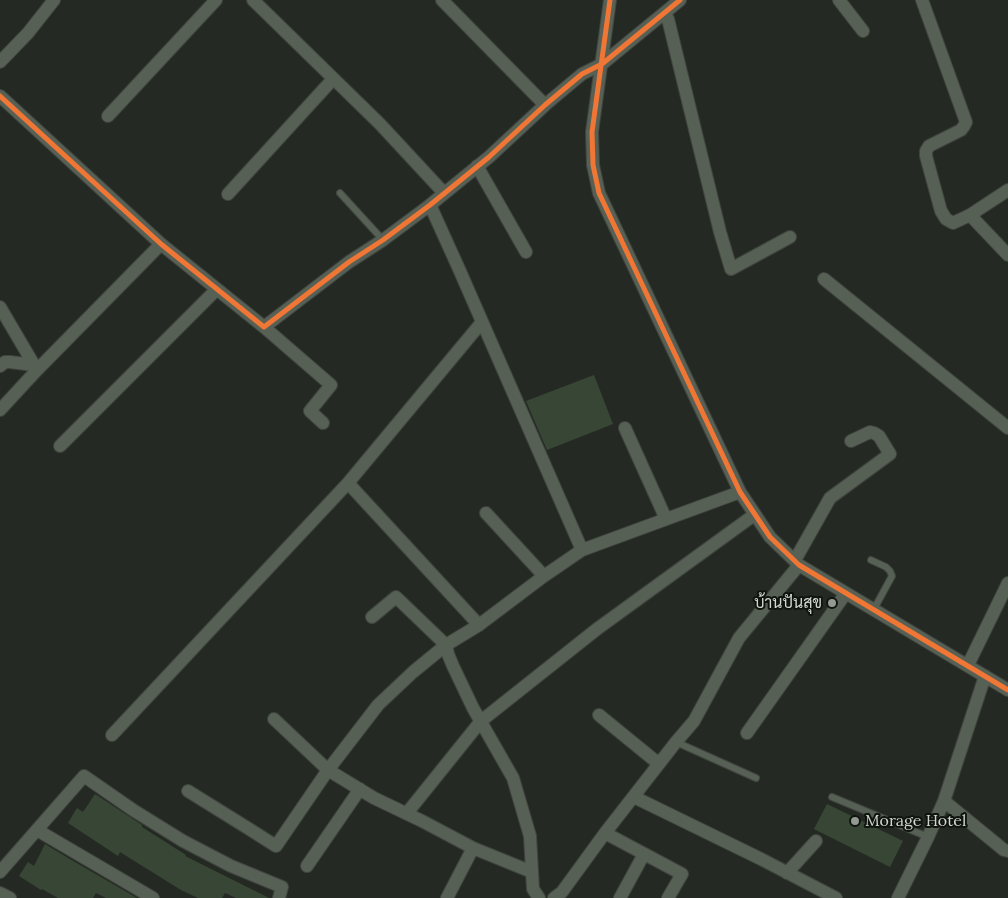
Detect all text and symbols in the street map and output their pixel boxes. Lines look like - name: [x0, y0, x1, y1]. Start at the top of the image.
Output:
- place label: บ้านปันสุข: [754, 593, 822, 613]
- marker: บ้านปันสุข: [826, 597, 838, 609]
- place label: Morage Hotel: [865, 811, 966, 831]
- marker: Morage Hotel: [849, 815, 861, 827]

